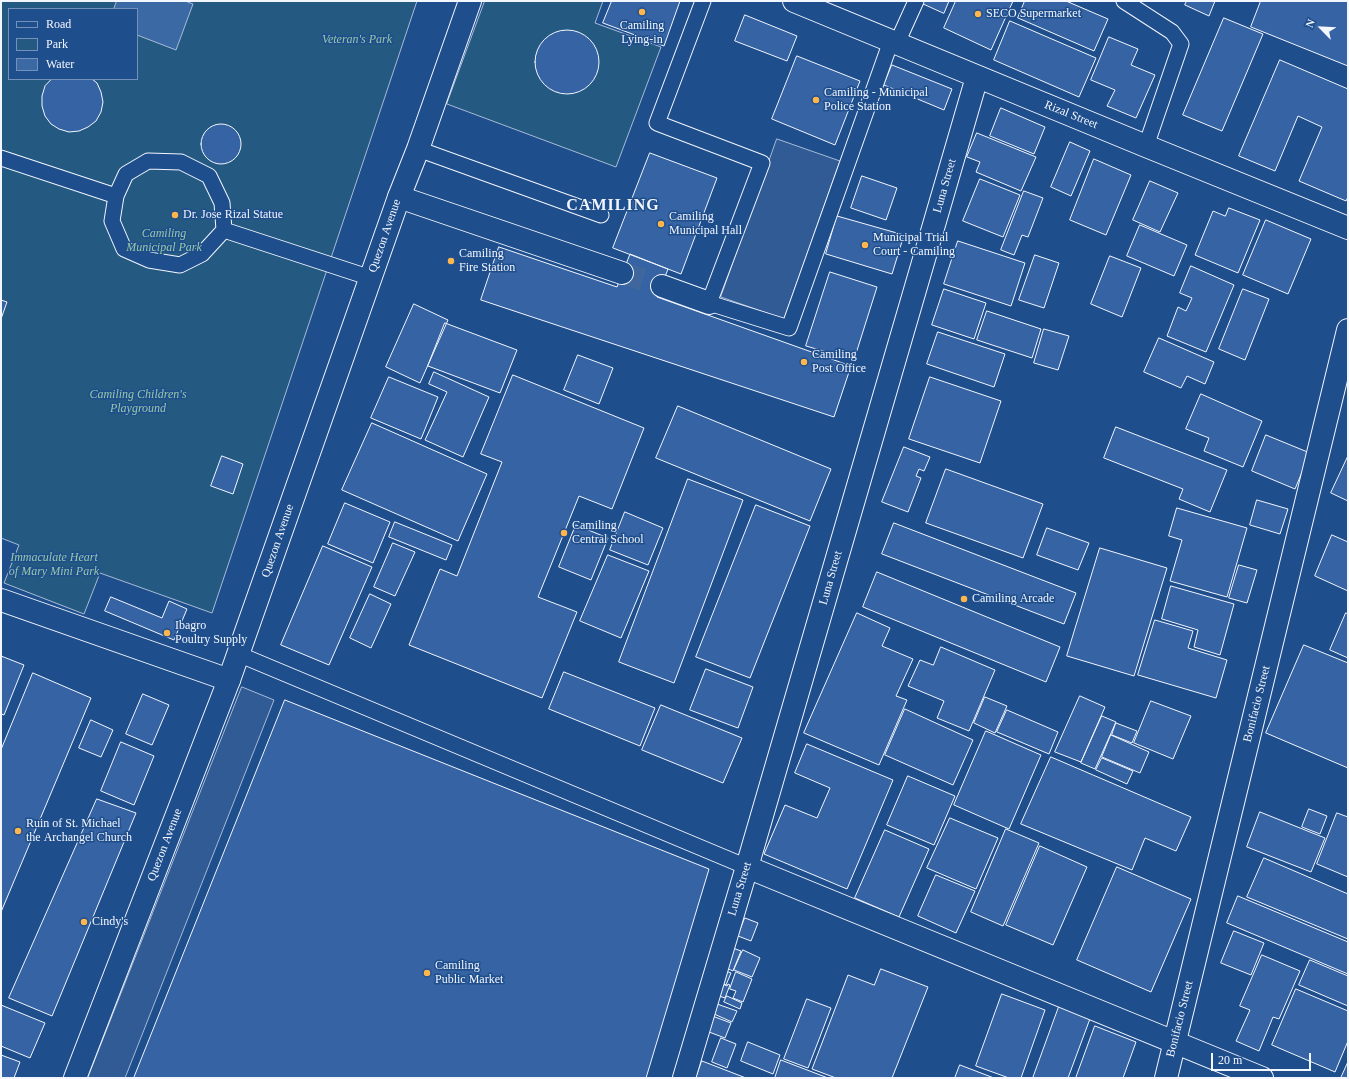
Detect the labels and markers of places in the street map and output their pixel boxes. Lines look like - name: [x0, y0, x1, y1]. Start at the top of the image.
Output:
- marker: Camiling Lying-in: [637, 7, 647, 17]
- place label: SECO Supermarket: [986, 7, 1081, 21]
- marker: SECO Supermarket: [973, 9, 983, 19]
- place label: Camiling Lying-in: [620, 19, 664, 47]
- place label: Camiling - Municipal Police Station: [824, 86, 928, 114]
- marker: Camiling - Municipal Police Station: [811, 95, 821, 105]
- place label: Dr. Jose Rizal Statue: [183, 208, 283, 222]
- marker: Dr. Jose Rizal Statue: [170, 210, 180, 220]
- place label: Camiling Municipal Hall: [669, 210, 742, 238]
- marker: Camiling Municipal Hall: [656, 219, 666, 229]
- place label: Municipal Trial Court - Camiling: [873, 231, 955, 259]
- marker: Municipal Trial Court - Camiling: [860, 240, 870, 250]
- place label: Camiling Fire Station: [459, 247, 515, 275]
- marker: Camiling Fire Station: [446, 256, 456, 266]
- place label: Camiling Post Office: [812, 348, 866, 376]
- marker: Camiling Post Office: [799, 357, 809, 367]
- place label: Camiling Central School: [572, 519, 644, 547]
- marker: Camiling Central School: [559, 528, 569, 538]
- place label: Camiling Arcade: [972, 592, 1054, 606]
- marker: Camiling Arcade: [959, 594, 969, 604]
- place label: Ibagro Poultry Supply: [175, 619, 247, 647]
- marker: Ibagro Poultry Supply: [162, 628, 172, 638]
- place label: Ruin of St. Michael the Archangel Church: [26, 817, 132, 845]
- marker: Ruin of St. Michael the Archangel Church: [13, 826, 23, 836]
- place label: Cindy's: [92, 915, 128, 929]
- marker: Cindy's: [79, 917, 89, 927]
- place label: Camiling Public Market: [435, 959, 503, 987]
- marker: Camiling Public Market: [422, 968, 432, 978]

